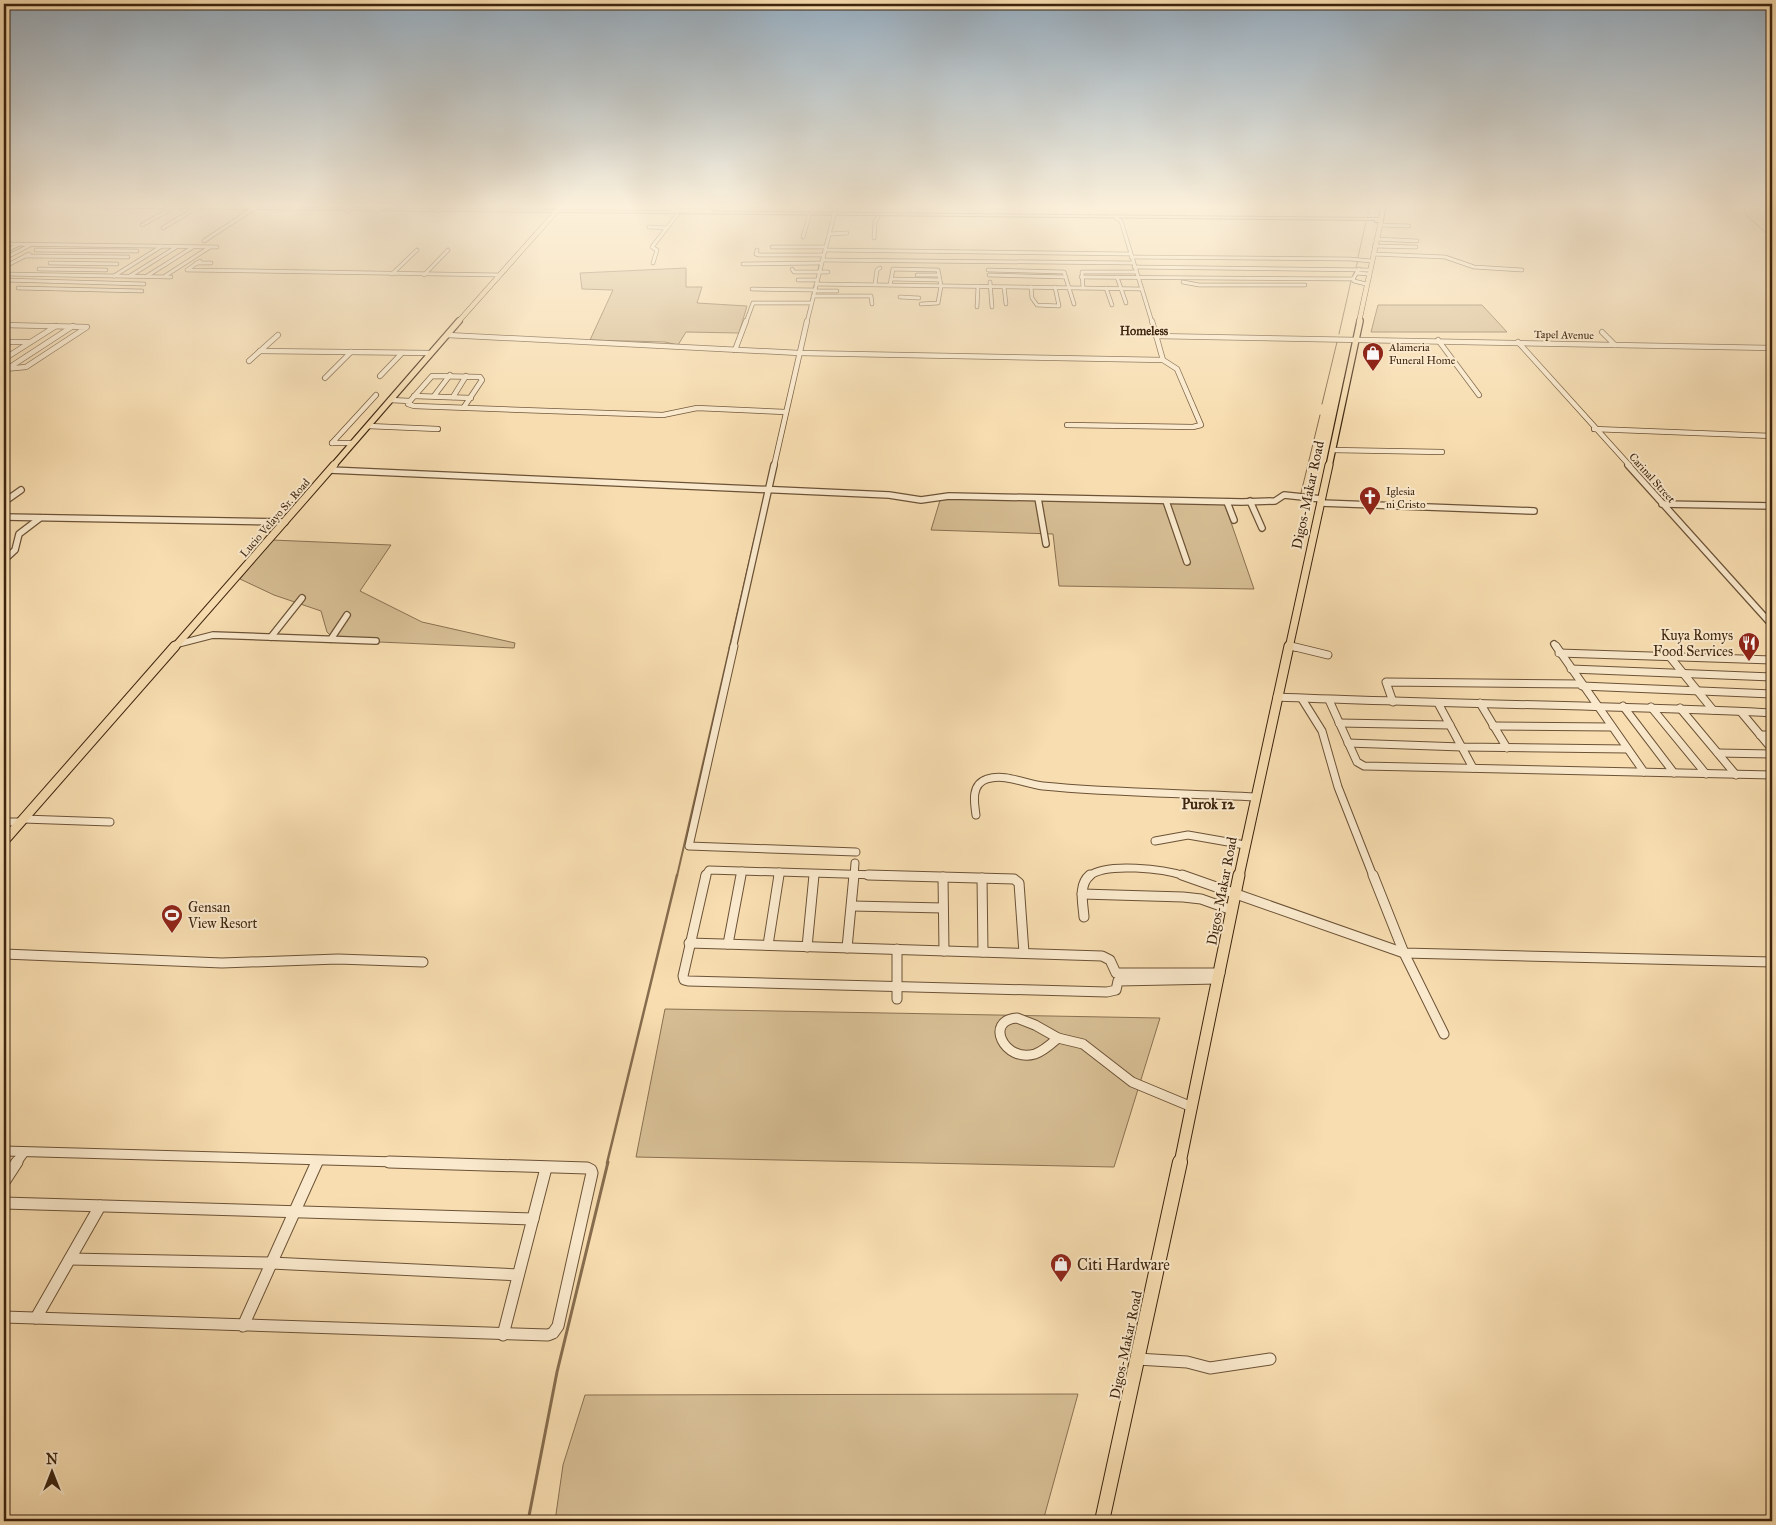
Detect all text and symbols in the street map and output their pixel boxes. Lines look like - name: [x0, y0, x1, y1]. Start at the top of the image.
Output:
- district label: Homeless: [1120, 324, 1169, 338]
- street label: Tapel Avenue: [1534, 328, 1595, 342]
- shop icon: Alameria Funeral Home: [1361, 341, 1385, 372]
- place label: Alameria Funeral Home: [1388, 341, 1456, 367]
- street label: Digos-Makar Road: [1288, 439, 1328, 551]
- street label: Carinal Street: [1626, 450, 1678, 506]
- street label: Lucio Velayo Sr. Road: [237, 476, 313, 560]
- church icon: Iglesia ni Cristo: [1358, 485, 1382, 516]
- place label: Iglesia ni Cristo: [1386, 485, 1426, 511]
- place label: Kuya Romys Food Services: [1653, 627, 1733, 660]
- restaurant icon: Kuya Romys Food Services: [1737, 631, 1761, 662]
- district label: Purok 12: [1181, 795, 1235, 813]
- street label: Digos-Makar Road: [1203, 835, 1241, 947]
- place label: Gensan View Resort: [187, 899, 258, 932]
- sports icon: Gensan View Resort: [160, 903, 184, 934]
- shop icon: Citi Hardware: [1049, 1252, 1073, 1283]
- place label: Citi Hardware: [1077, 1255, 1170, 1274]
- street label: Digos-Makar Road: [1106, 1289, 1146, 1401]
- north arrow: [28, 1448, 78, 1498]
- text: N: [46, 1451, 58, 1468]

